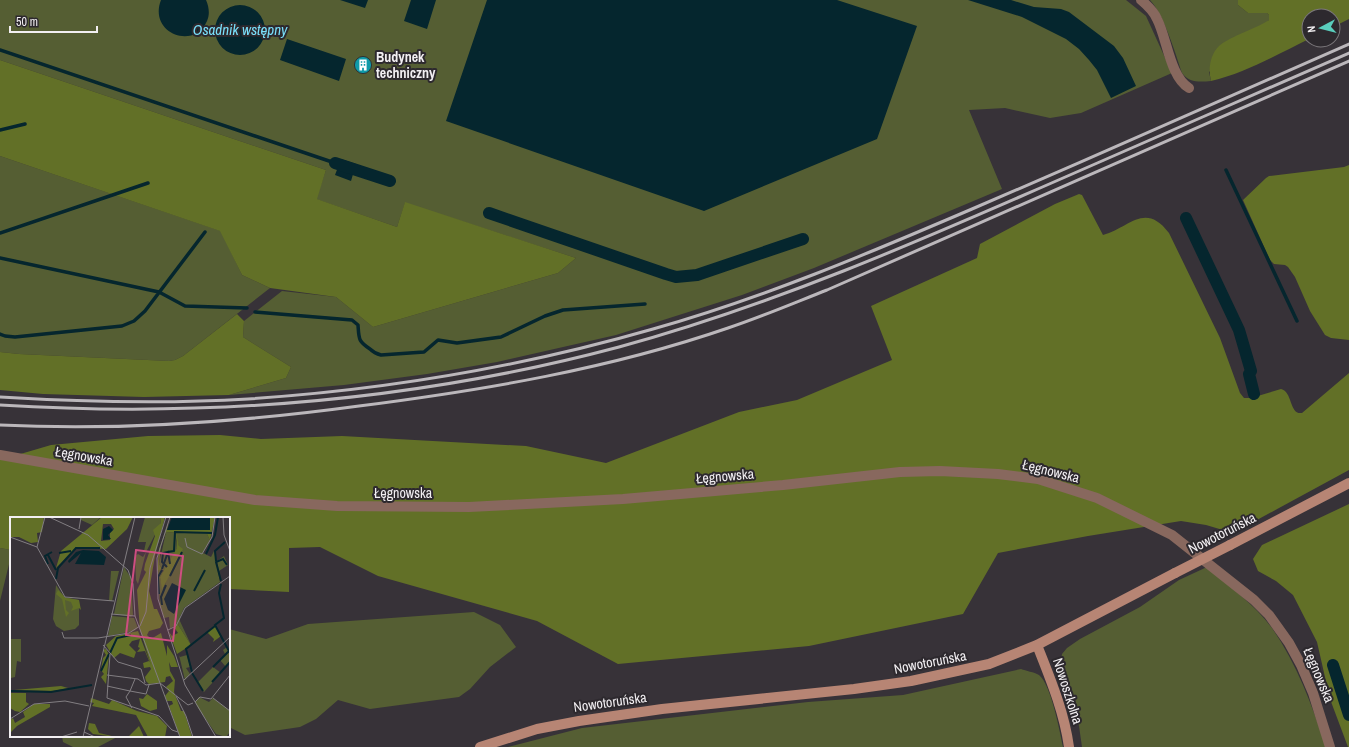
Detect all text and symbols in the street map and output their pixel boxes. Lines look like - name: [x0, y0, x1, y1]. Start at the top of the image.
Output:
- scale bar: [10, 8, 97, 34]
- north arrow: [1301, 8, 1341, 48]
- text: 50 m: [16, 14, 38, 30]
- water label: Osadnik wstępny: [193, 19, 288, 40]
- text: N: [1304, 25, 1318, 33]
- place label: Budynek techniczny: [376, 48, 436, 82]
- building icon: Budynek techniczny: [353, 55, 373, 75]
- street label: Łęgnowska: [54, 442, 115, 470]
- street label: Łęgnowska: [1021, 455, 1082, 487]
- street label: Łęgnowska: [695, 464, 755, 487]
- street label: Łęgnowska: [374, 484, 433, 502]
- street label: Nowotoruńska: [1185, 508, 1259, 558]
- inset map: [10, 517, 230, 737]
- street label: Łęgnowska: [1299, 645, 1339, 706]
- street label: Nowotoruńska: [892, 646, 968, 678]
- street label: Nowoszkolna: [1049, 656, 1087, 727]
- street label: Nowotoruńska: [572, 688, 648, 716]

